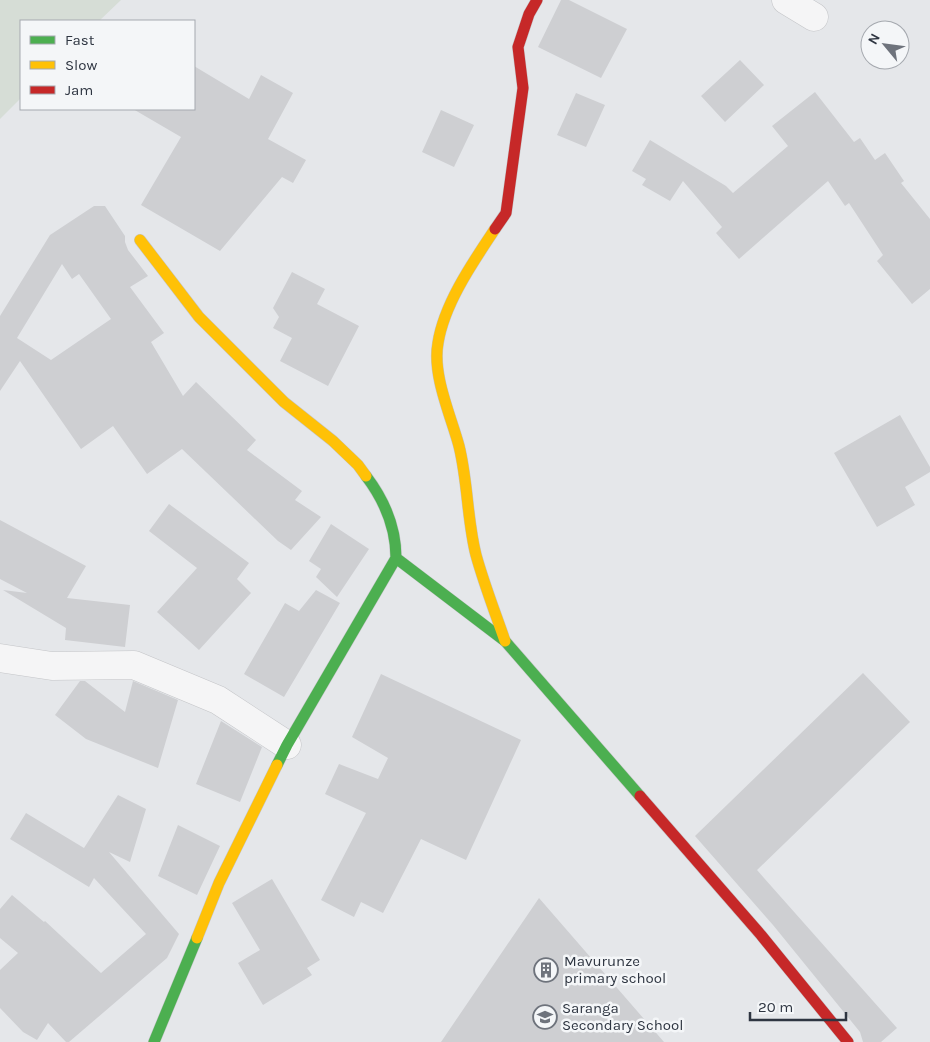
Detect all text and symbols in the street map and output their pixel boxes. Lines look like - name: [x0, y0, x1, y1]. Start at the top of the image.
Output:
- legend: [20, 20, 195, 110]
- north arrow: [860, 20, 910, 70]
- text: N: [864, 30, 884, 47]
- text: Fast: [65, 31, 95, 49]
- text: Slow: [65, 56, 97, 74]
- text: Jam: [65, 81, 93, 99]
- place label: Mavurunze primary school: [564, 952, 666, 987]
- building icon: Mavurunze primary school: [533, 957, 559, 983]
- scale bar: [750, 990, 846, 1022]
- text: 20 m: [758, 998, 793, 1016]
- place label: Saranga Secondary School: [562, 999, 683, 1034]
- school or university icon: Saranga Secondary School: [532, 1004, 558, 1030]

